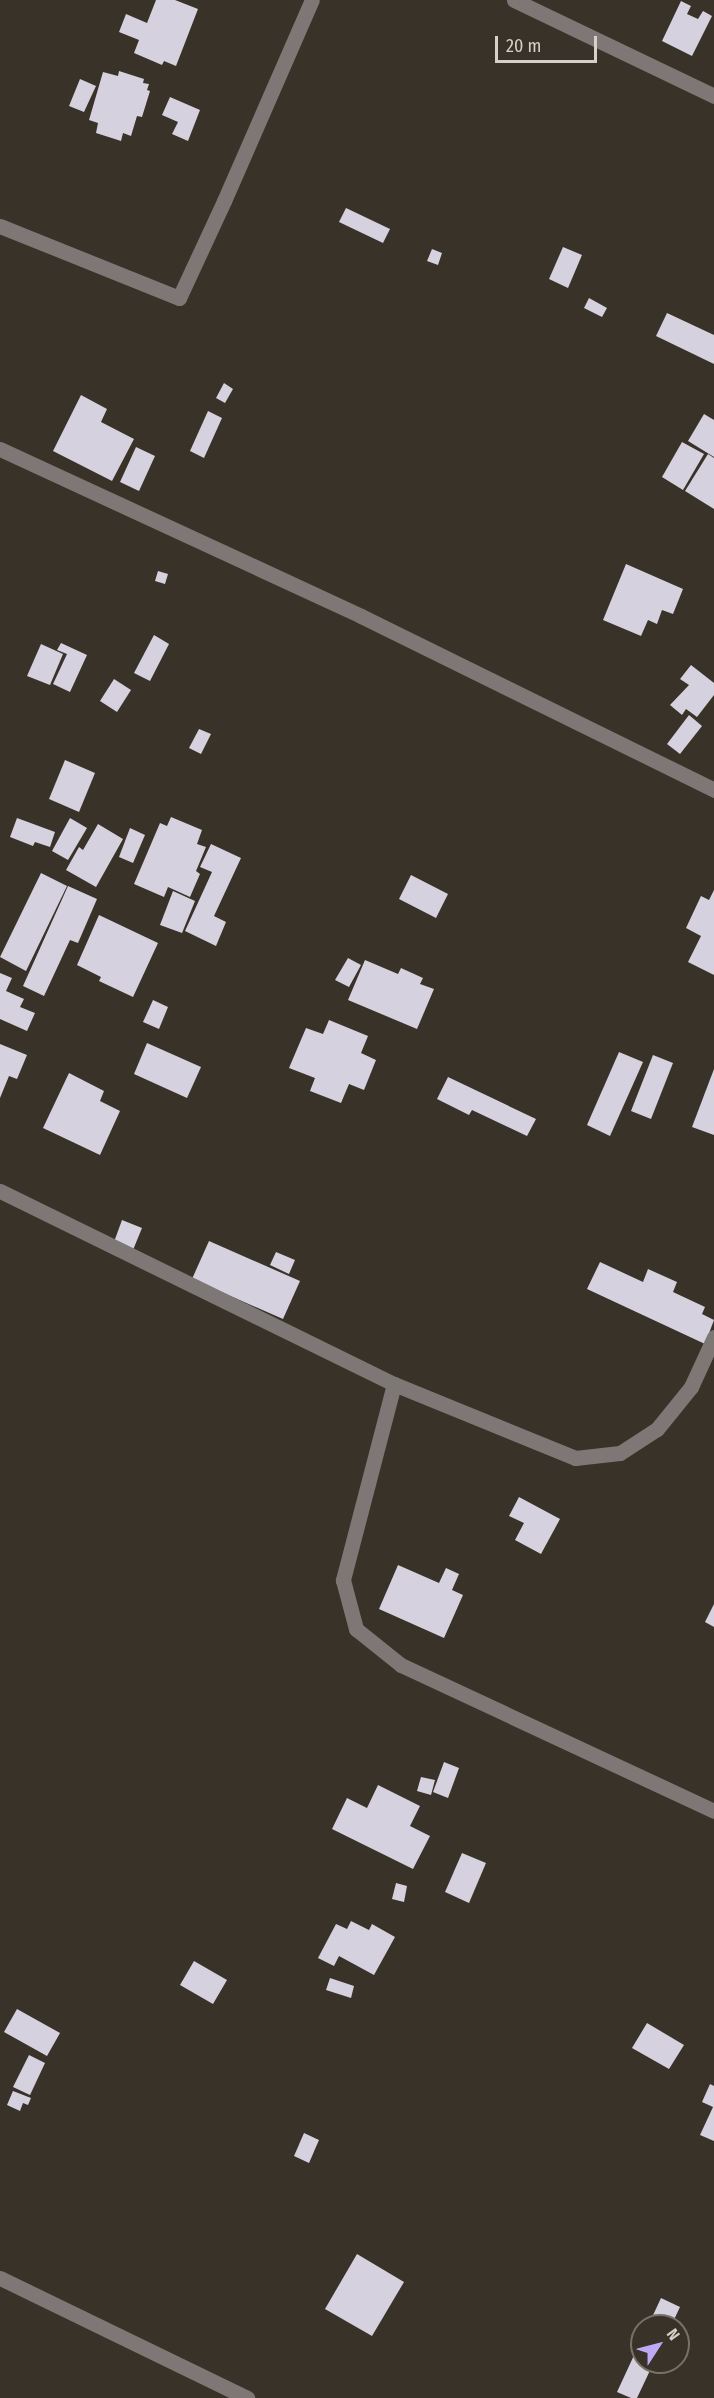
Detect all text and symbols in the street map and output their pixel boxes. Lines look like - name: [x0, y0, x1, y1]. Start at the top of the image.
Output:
- scale bar: [498, 24, 600, 62]
- text: 20 m: [506, 35, 541, 57]
- north arrow: [630, 2314, 690, 2374]
- text: N: [663, 2325, 684, 2344]

